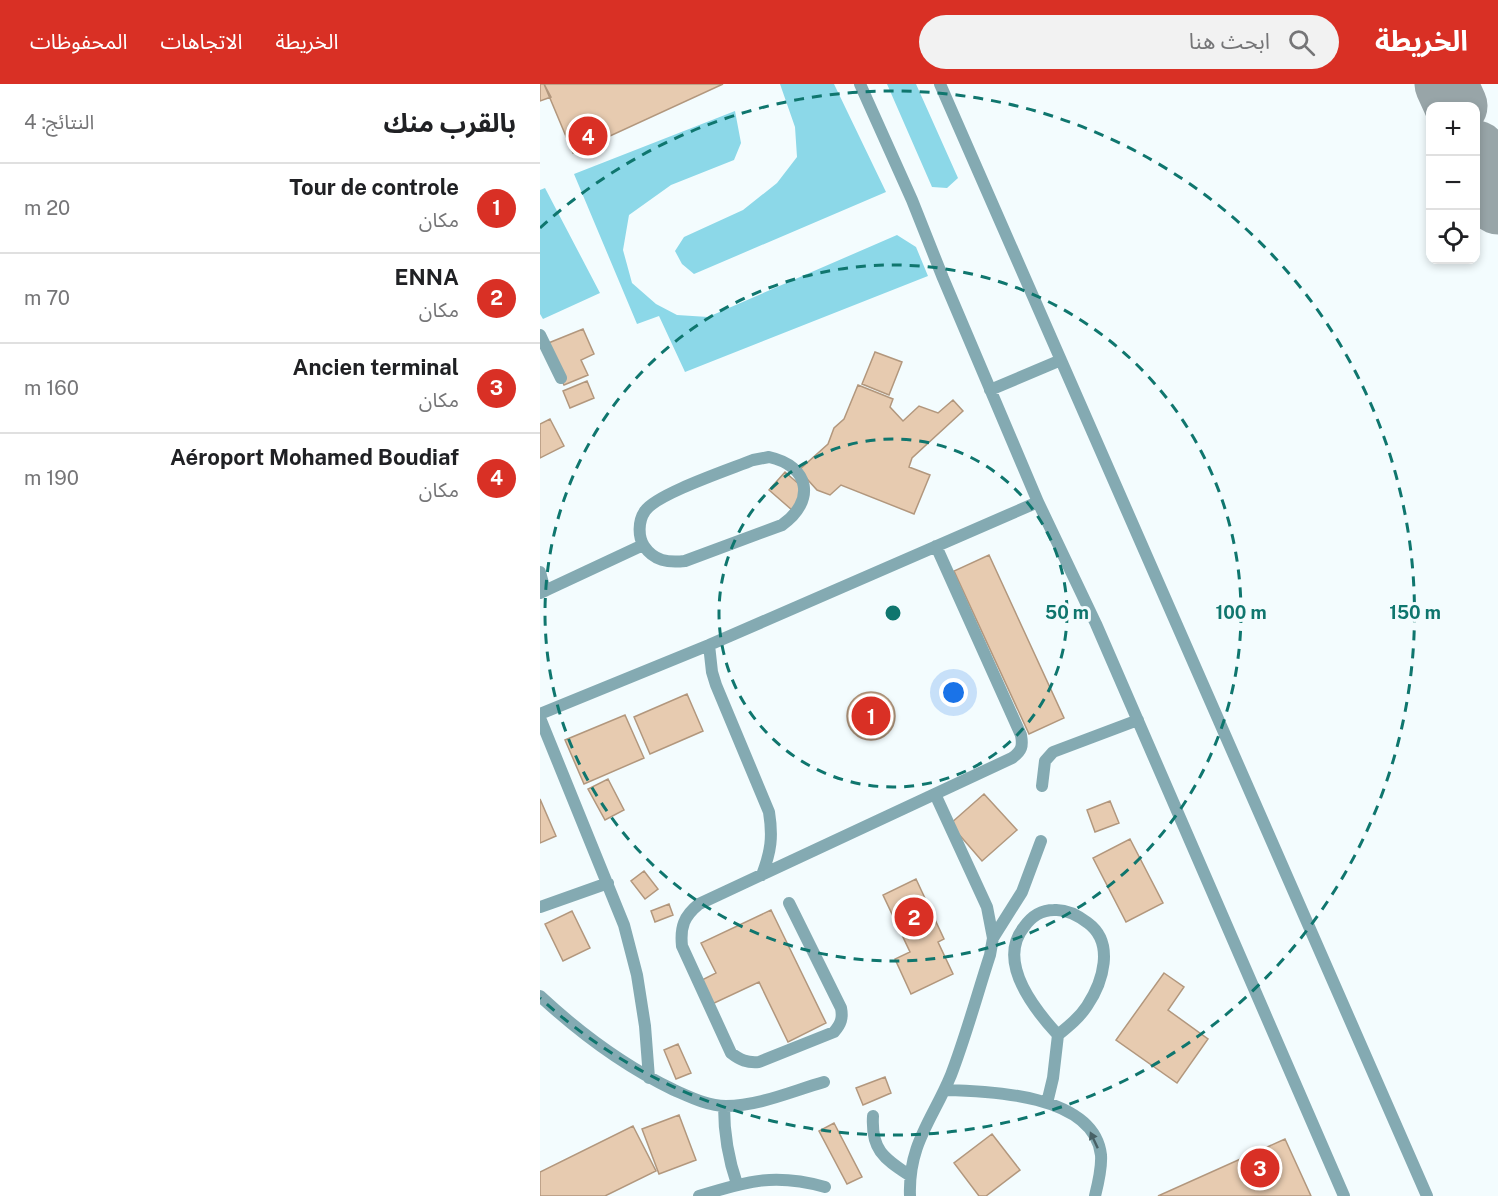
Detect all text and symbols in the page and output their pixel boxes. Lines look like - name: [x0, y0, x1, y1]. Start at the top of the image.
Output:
- search box: [919, 15, 1339, 69]
- text: الخريطة: [1375, 24, 1468, 57]
- icon: search: [1285, 26, 1318, 59]
- text: ابحث هنا: [1189, 28, 1270, 54]
- text: المحفوظات: [30, 29, 127, 54]
- text: الاتجاهات: [160, 29, 242, 54]
- text: الخريطة: [275, 29, 338, 54]
- map controls: [1426, 102, 1480, 264]
- button: +: [1426, 102, 1480, 156]
- text: بالقرب منك: [383, 107, 516, 138]
- text: النتائج: 4: [24, 110, 94, 134]
- pin: 4: [568, 113, 608, 158]
- button: −: [1426, 156, 1480, 210]
- text: Tour de controle: [289, 174, 459, 200]
- text: 20 m: [24, 196, 70, 220]
- text: 1: [492, 196, 501, 220]
- text: مكان: [419, 208, 459, 232]
- button: locate: [1426, 210, 1480, 264]
- text: ENNA: [395, 264, 459, 290]
- text: 70 m: [24, 286, 70, 310]
- text: 2: [490, 286, 503, 310]
- text: مكان: [419, 298, 459, 322]
- text: Ancien terminal: [293, 354, 459, 380]
- text: 160 m: [24, 376, 79, 400]
- text: 3: [490, 376, 503, 400]
- text: مكان: [419, 388, 459, 412]
- text: Aéroport Mohamed Boudiaf: [170, 444, 459, 470]
- text: 190 m: [24, 466, 79, 490]
- text: 4: [490, 466, 503, 490]
- text: مكان: [419, 478, 459, 502]
- text: 50 m: [1045, 602, 1089, 623]
- text: 100 m: [1215, 602, 1267, 623]
- text: 150 m: [1389, 602, 1441, 623]
- centre of rings: [883, 603, 903, 623]
- your location: [939, 678, 968, 707]
- pin: 1: [852, 694, 890, 738]
- pin: 2: [894, 894, 934, 940]
- one-way arrow: [1090, 1131, 1099, 1148]
- pin: 3: [1240, 1146, 1280, 1190]

